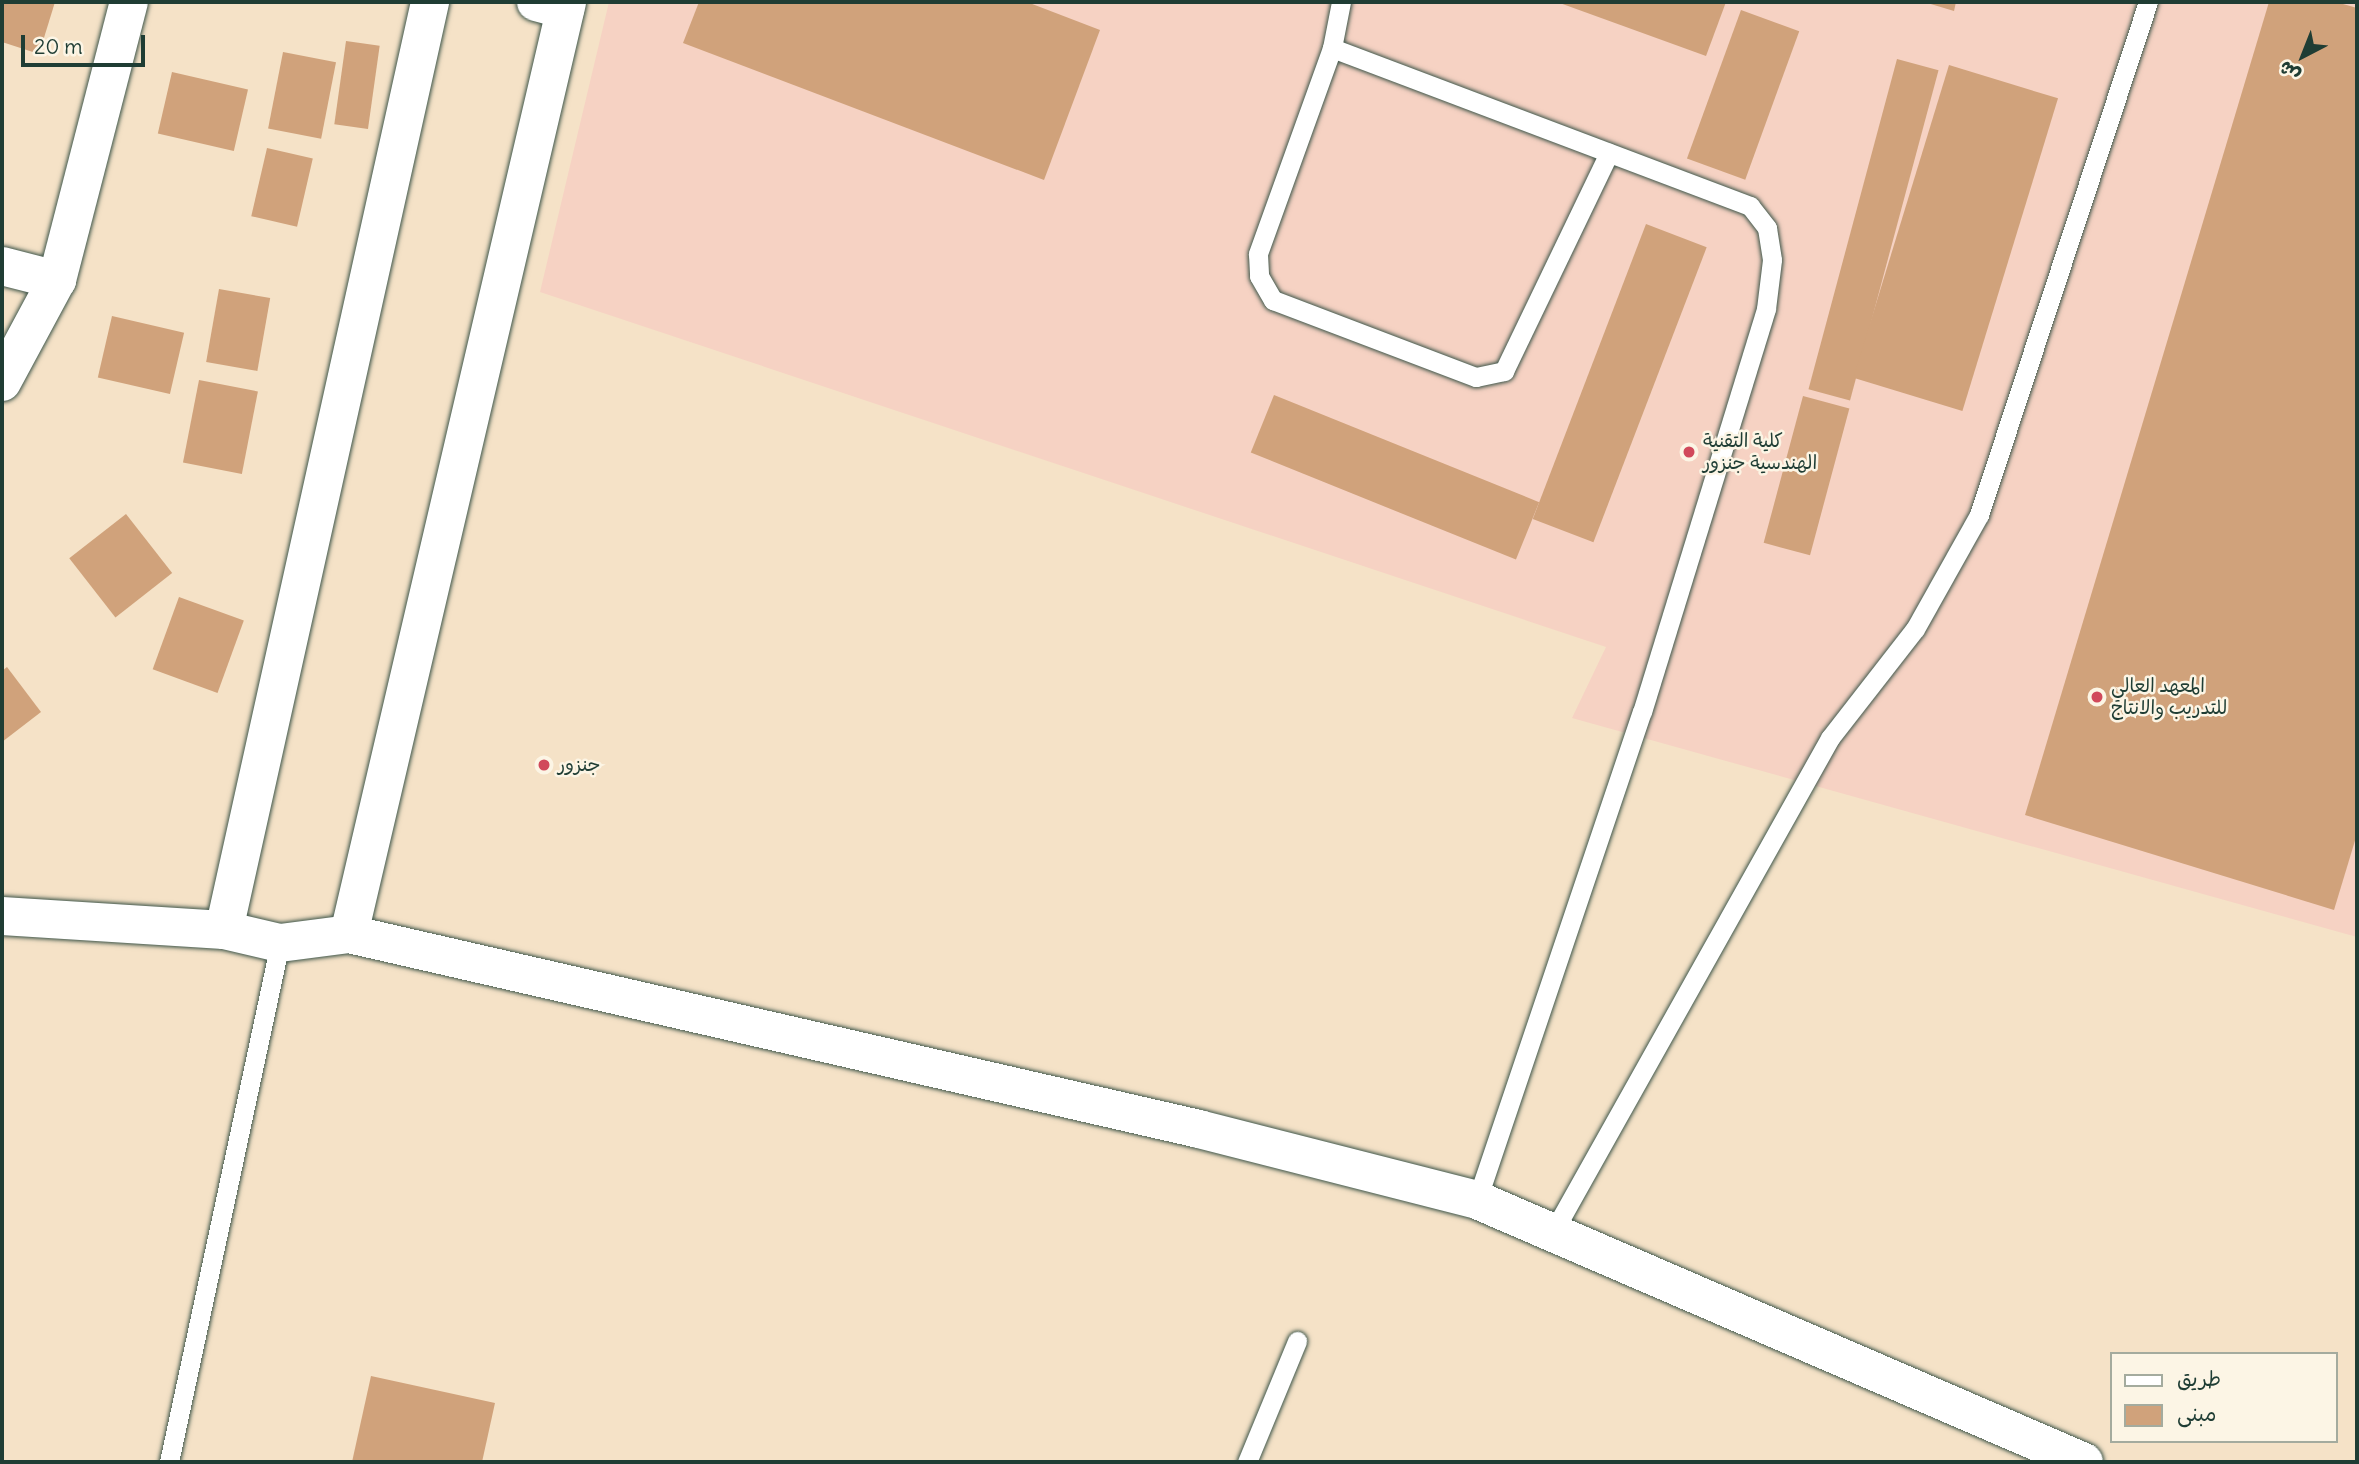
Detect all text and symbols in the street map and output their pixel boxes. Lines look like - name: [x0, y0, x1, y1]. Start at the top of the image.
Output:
- scale bar: [24, 21, 149, 65]
- north arrow: [2268, 21, 2338, 91]
- text: 20 m: [34, 33, 83, 60]
- text: ش: [2273, 56, 2305, 88]
- place label: كلية التقنية الهندسية جنزور: [1703, 430, 1817, 474]
- marker: كلية التقنية الهندسية جنزور: [1681, 444, 1697, 460]
- place label: المعهد العالي للتدريب والانتاج: [2111, 675, 2227, 719]
- marker: المعهد العالي للتدريب والانتاج: [2089, 689, 2105, 705]
- place label: جنزور: [558, 754, 601, 776]
- marker: جنزور: [536, 757, 552, 773]
- legend: [2110, 1352, 2338, 1443]
- text: طريق: [2177, 1365, 2221, 1392]
- text: مبنى: [2177, 1400, 2216, 1427]

